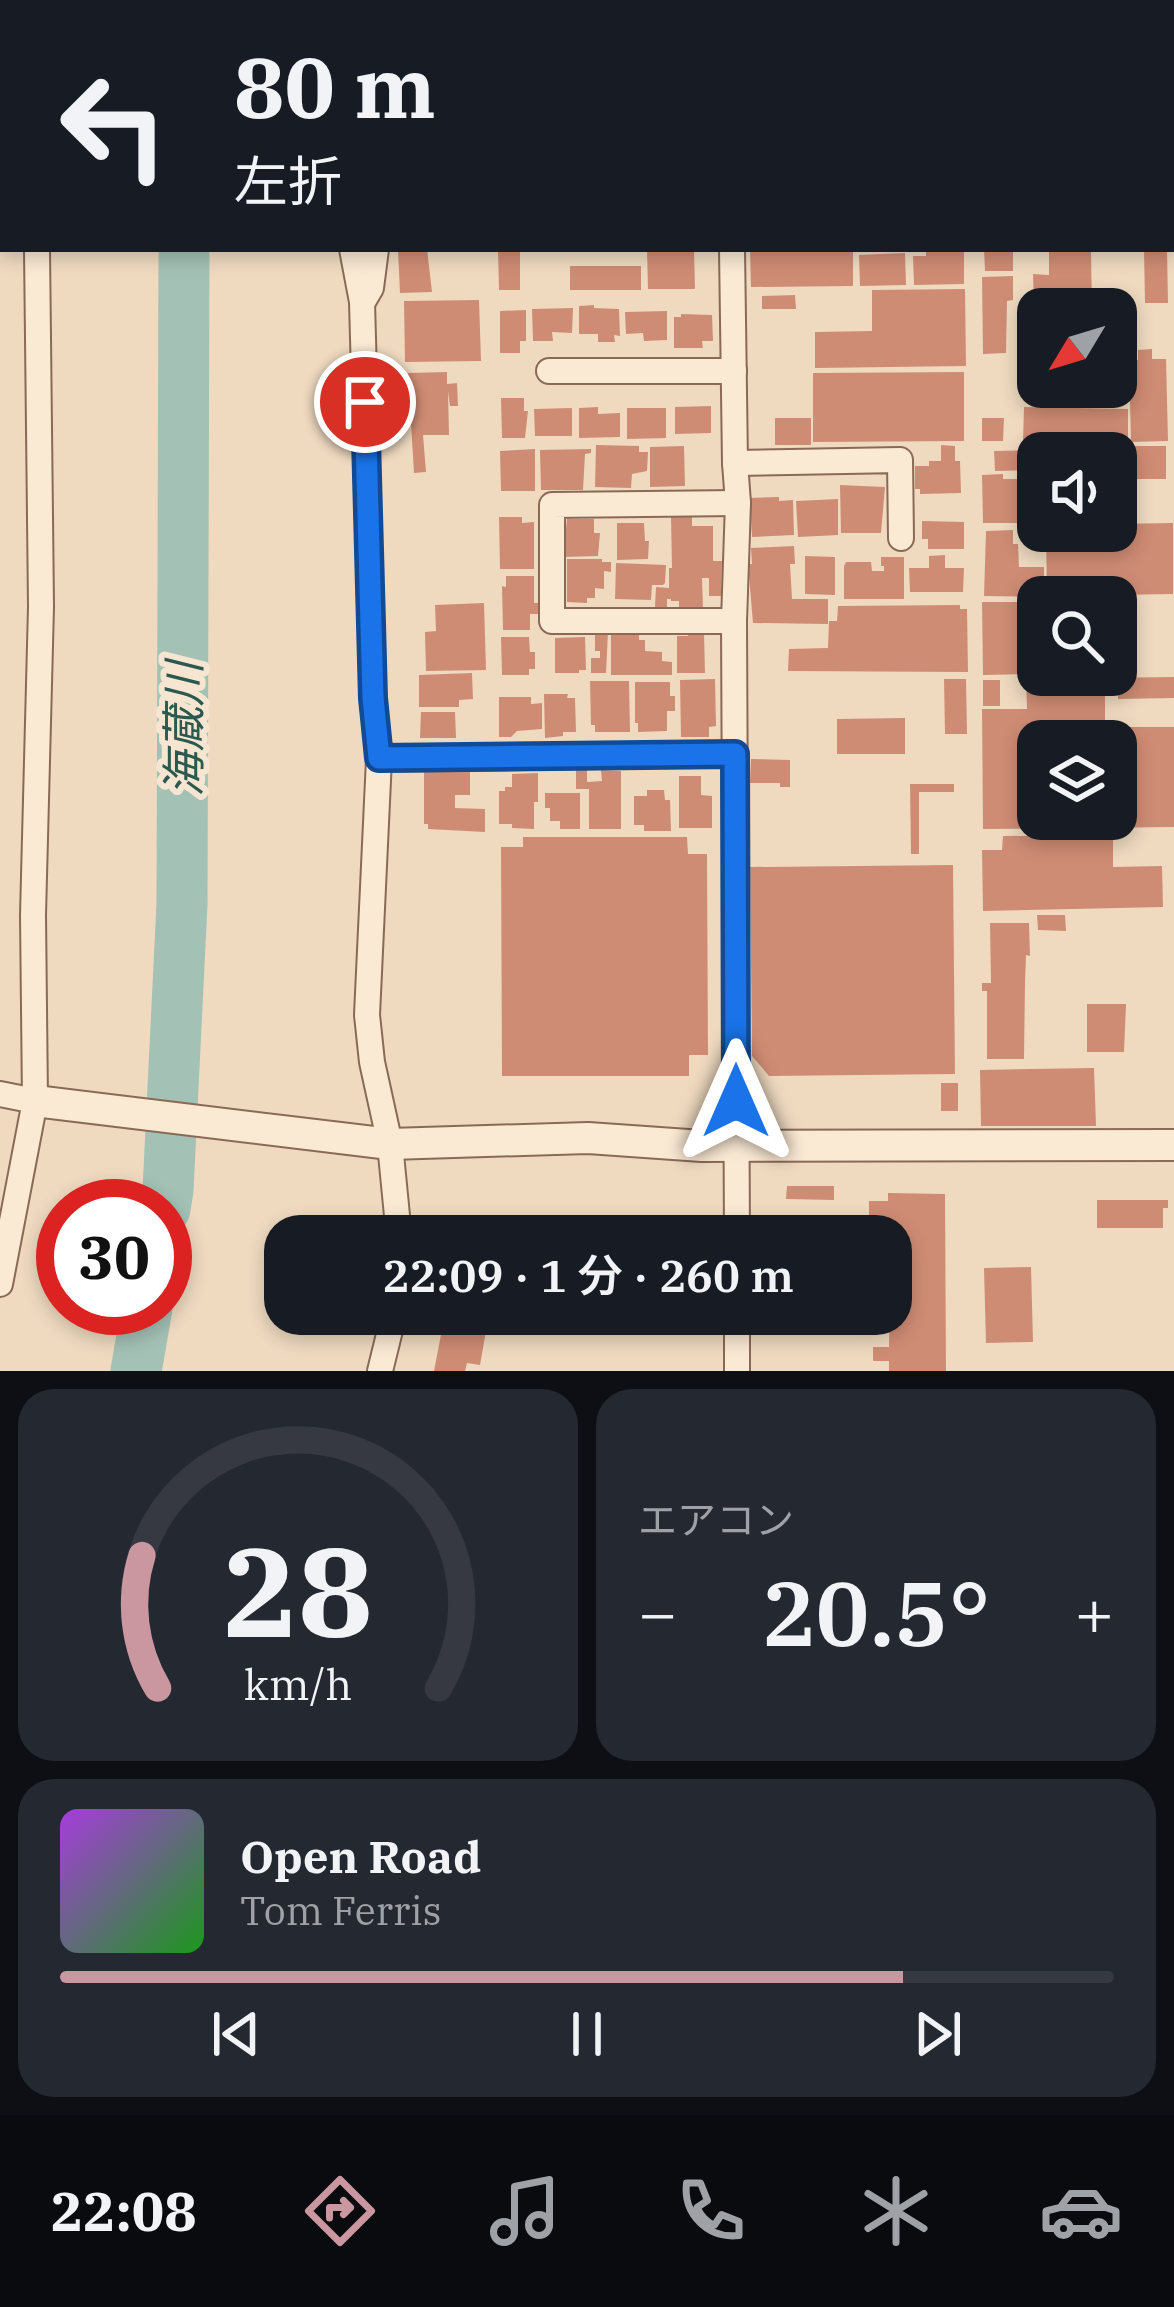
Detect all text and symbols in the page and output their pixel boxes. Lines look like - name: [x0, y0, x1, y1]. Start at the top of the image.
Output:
- text: 80 m: [234, 32, 436, 141]
- icon: left: [36, 48, 192, 204]
- text: 左折: [234, 146, 342, 216]
- north arrow: [1017, 288, 1137, 408]
- map controls: [1017, 288, 1137, 840]
- pin: [314, 351, 416, 453]
- icon: arrive: [332, 369, 398, 435]
- button: sound: [1017, 432, 1137, 552]
- button: search: [1017, 576, 1137, 696]
- water label: 海蔵川: [154, 658, 212, 797]
- button: layers: [1017, 720, 1137, 840]
- position arrow: [673, 1038, 799, 1164]
- speed limit sign: 30: [36, 1179, 192, 1335]
- text: 22:09 · 1 分 · 260 m: [382, 1246, 794, 1304]
- text: エアコン: [638, 1494, 794, 1545]
- text: 28: [223, 1509, 373, 1671]
- text: 20.5°: [761, 1554, 991, 1671]
- text: −: [638, 1569, 678, 1655]
- text: +: [1074, 1569, 1114, 1655]
- text: km/h: [244, 1656, 352, 1712]
- text: Open Road: [240, 1827, 481, 1885]
- text: Tom Ferris: [240, 1885, 442, 1936]
- icon: previous: [203, 2001, 269, 2067]
- icon: pause: [554, 2001, 620, 2067]
- icon: next: [905, 2001, 971, 2067]
- icon: directions: [298, 2169, 382, 2253]
- icon: music: [483, 2169, 567, 2253]
- icon: phone: [669, 2169, 753, 2253]
- icon: climate: [854, 2169, 938, 2253]
- icon: car: [1039, 2169, 1123, 2253]
- text: 22:08: [51, 2176, 197, 2246]

